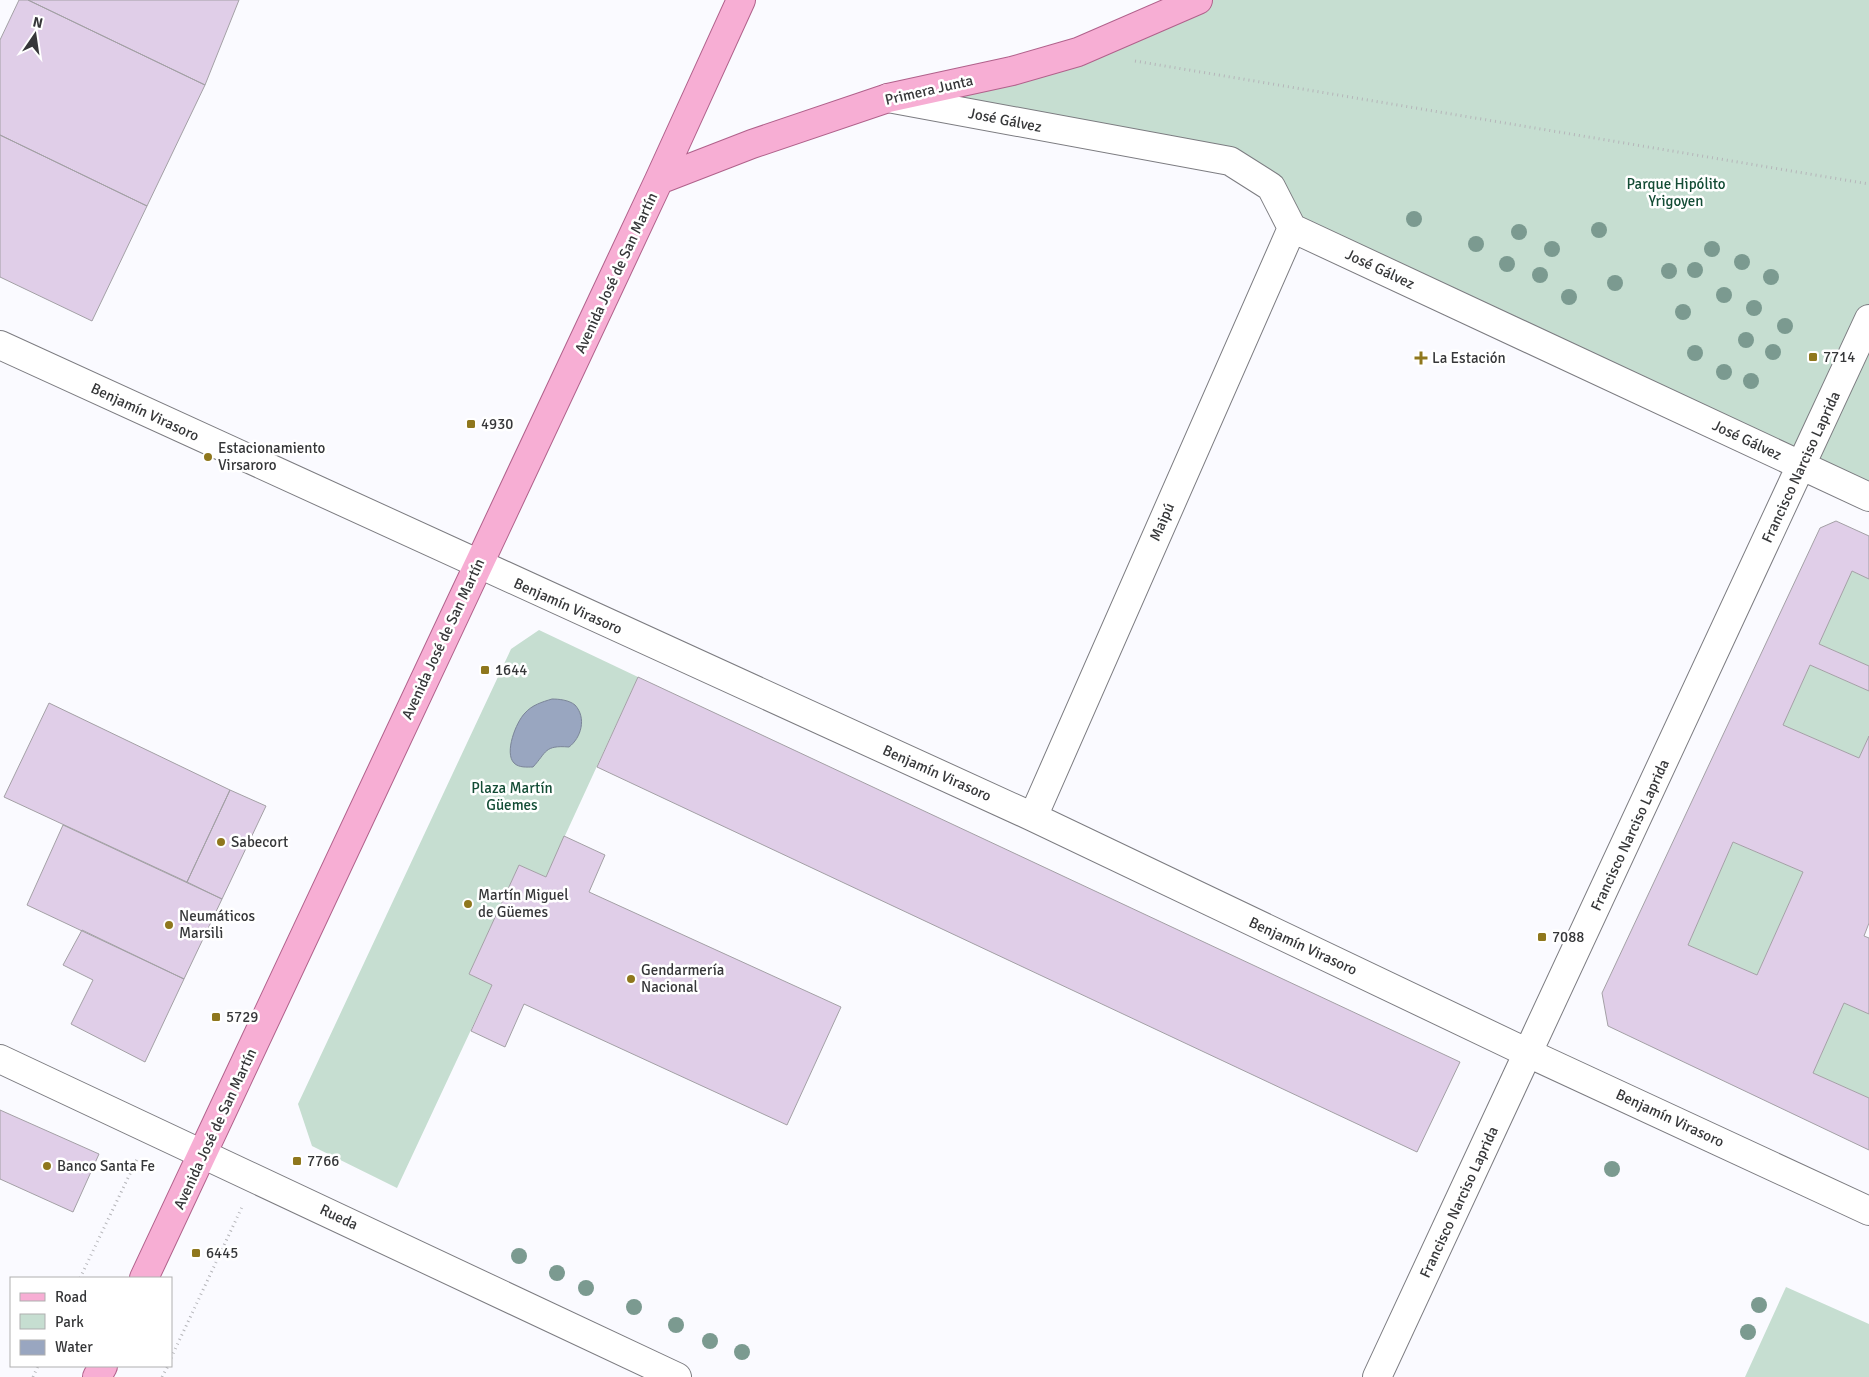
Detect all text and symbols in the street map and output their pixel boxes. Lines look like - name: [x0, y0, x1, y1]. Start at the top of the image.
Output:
- north arrow: [10, 10, 60, 60]
- text: N: [31, 13, 44, 32]
- street label: Primera Junta: [883, 71, 975, 109]
- street label: José Gálvez: [967, 104, 1043, 136]
- park label: Parque Hipólito Yrigoyen: [1626, 175, 1726, 210]
- street label: Avenida José de San Martín: [571, 190, 661, 356]
- street label: José Gálvez: [1343, 245, 1418, 293]
- place label: 7714: [1823, 348, 1855, 366]
- place label: La Estación: [1432, 349, 1506, 367]
- marker: La Estación: [1414, 351, 1428, 365]
- marker: 7714: [1807, 351, 1819, 363]
- street label: Benjamín Virasoro: [88, 379, 202, 445]
- street label: Francisco Narciso Laprida: [1758, 388, 1844, 546]
- place label: 4930: [481, 415, 513, 433]
- street label: José Gálvez: [1710, 416, 1785, 464]
- marker: 4930: [465, 418, 477, 430]
- place label: Estacionamiento Virsaroro: [218, 439, 326, 474]
- marker: Estacionamiento Virsaroro: [202, 451, 214, 463]
- street label: Maipú: [1146, 500, 1178, 544]
- street label: Avenida José de San Martín: [398, 556, 488, 722]
- street label: Benjamín Virasoro: [511, 574, 625, 638]
- place label: 1644: [495, 661, 527, 679]
- marker: 1644: [479, 664, 491, 676]
- street label: Benjamín Virasoro: [880, 741, 994, 805]
- street label: Francisco Narciso Laprida: [1587, 756, 1673, 914]
- park label: Plaza Martín Güemes: [471, 779, 553, 814]
- place label: Sabecort: [231, 833, 288, 851]
- marker: Sabecort: [215, 836, 227, 848]
- place label: Martín Miguel de Güemes: [478, 886, 569, 921]
- marker: Martín Miguel de Güemes: [462, 898, 474, 910]
- place label: Neumáticos Marsili: [179, 907, 256, 942]
- street label: Benjamín Virasoro: [1246, 913, 1360, 979]
- marker: Neumáticos Marsili: [163, 919, 175, 931]
- place label: 7088: [1552, 928, 1584, 946]
- marker: 7088: [1536, 931, 1548, 943]
- place label: Gendarmería Nacional: [641, 961, 724, 996]
- marker: Gendarmería Nacional: [625, 973, 637, 985]
- place label: 5729: [226, 1008, 258, 1026]
- marker: 5729: [210, 1011, 222, 1023]
- street label: Avenida José de San Martín: [170, 1046, 260, 1212]
- street label: Benjamín Virasoro: [1613, 1085, 1727, 1151]
- street label: Francisco Narciso Laprida: [1416, 1123, 1502, 1281]
- place label: 7766: [307, 1152, 339, 1170]
- marker: 7766: [291, 1155, 303, 1167]
- place label: Banco Santa Fe: [57, 1157, 155, 1175]
- marker: Banco Santa Fe: [41, 1160, 53, 1172]
- street label: Rueda: [317, 1200, 361, 1234]
- place label: 6445: [206, 1244, 238, 1262]
- marker: 6445: [190, 1247, 202, 1259]
- legend: [10, 1277, 172, 1367]
- text: Road: [55, 1288, 87, 1306]
- text: Park: [55, 1313, 84, 1331]
- text: Water: [55, 1338, 93, 1356]

